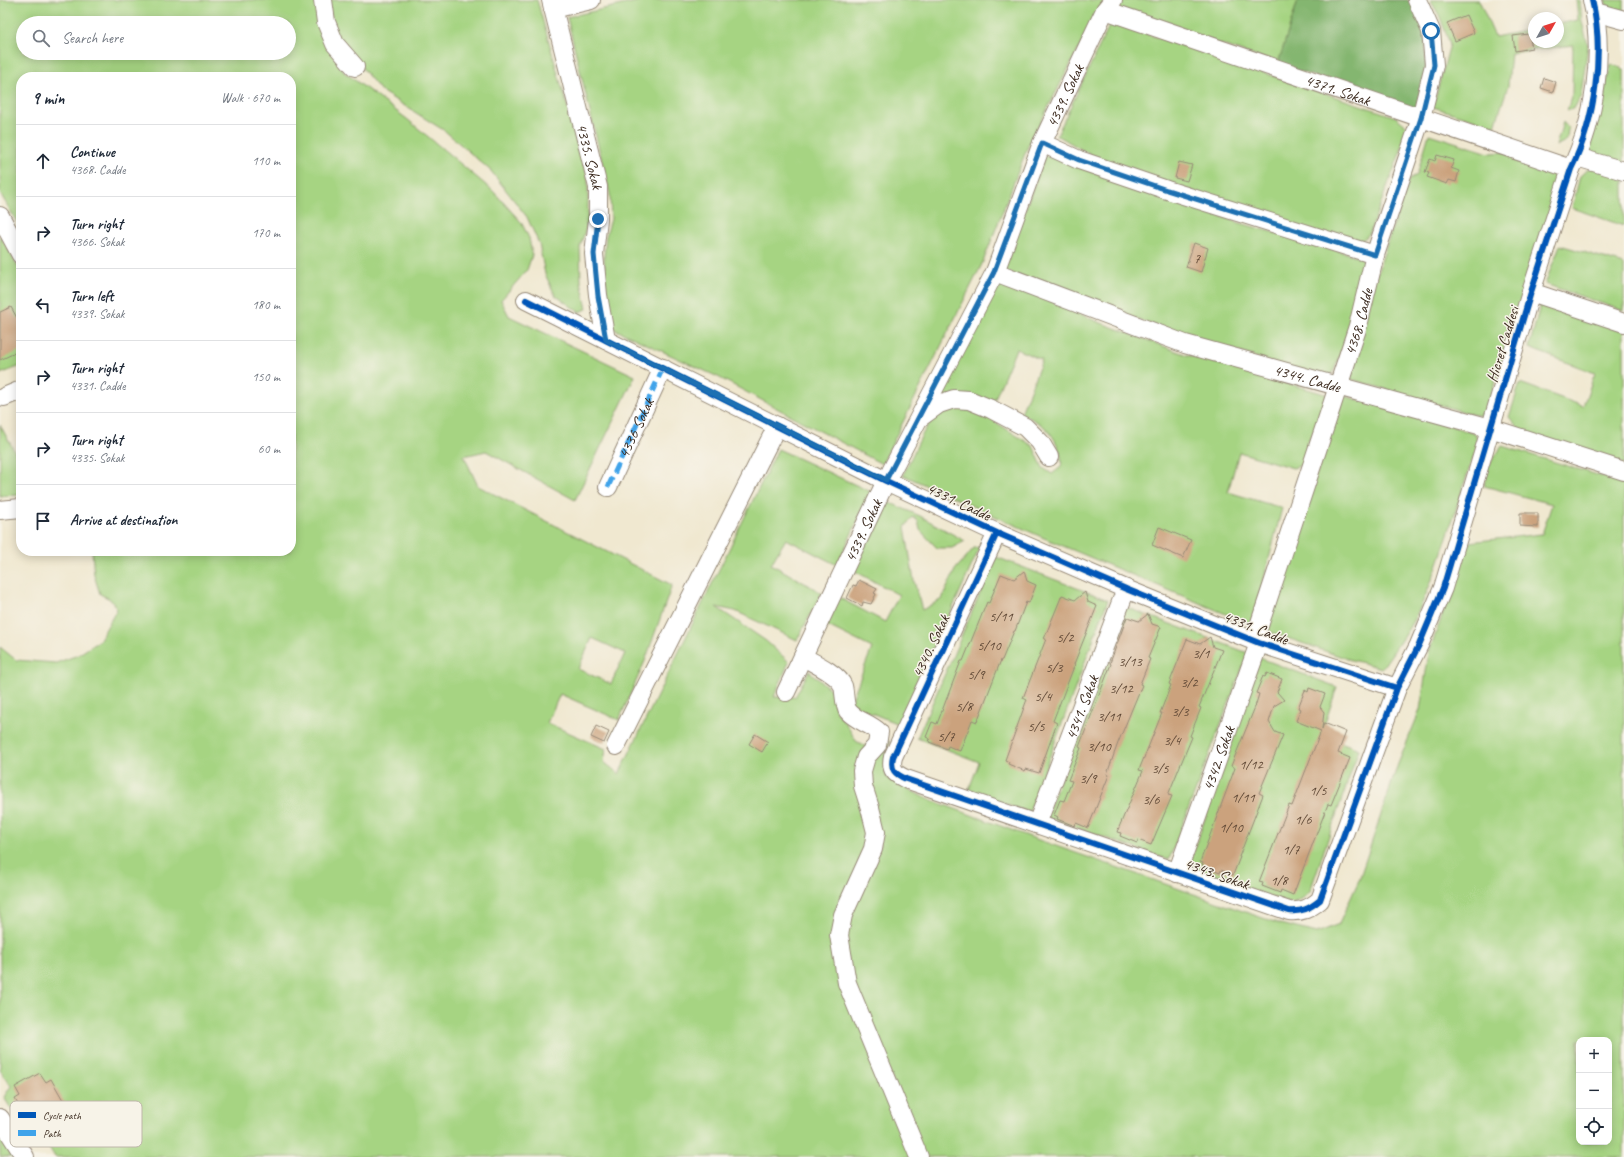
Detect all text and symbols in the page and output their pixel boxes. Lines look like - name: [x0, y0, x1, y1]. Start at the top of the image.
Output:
- north arrow: [1528, 12, 1564, 48]
- search box: [16, 16, 296, 60]
- route start: [1422, 22, 1440, 40]
- icon: search: [30, 27, 52, 49]
- text: Search here: [62, 29, 123, 48]
- street label: 4339. Sokak: [1042, 60, 1089, 131]
- street label: 4371. Sokak: [1302, 70, 1374, 111]
- text: 9 min: [32, 88, 64, 109]
- text: Walk · 670 m: [221, 90, 280, 106]
- street label: 4335. Sokak: [571, 121, 607, 193]
- text: Continue: [70, 143, 115, 162]
- icon: ahead: [32, 150, 54, 172]
- text: 110 m: [252, 153, 280, 169]
- text: 4368. Cadde: [70, 162, 125, 178]
- route end: [589, 210, 607, 228]
- text: Turn right: [70, 215, 123, 234]
- icon: right: [32, 222, 54, 244]
- text: 170 m: [252, 225, 280, 241]
- text: 4366. Sokak: [70, 234, 125, 250]
- house number: 7: [1194, 250, 1201, 267]
- street label: 4368. Cadde: [1340, 285, 1378, 358]
- text: Turn left: [70, 287, 113, 306]
- icon: left: [32, 294, 54, 316]
- text: 180 m: [252, 297, 280, 313]
- street label: Hicret Caddesi: [1482, 302, 1525, 385]
- text: 4339. Sokak: [70, 306, 125, 322]
- text: Turn right: [70, 359, 123, 378]
- street label: 4344. Cadde: [1271, 360, 1344, 398]
- icon: right: [32, 366, 54, 388]
- text: 150 m: [252, 369, 280, 385]
- text: 4331. Cadde: [70, 378, 125, 394]
- street label: 4336 Sokak: [614, 394, 659, 462]
- text: Turn right: [70, 431, 123, 450]
- icon: right: [32, 438, 54, 460]
- text: 60 m: [258, 441, 280, 457]
- text: 4335. Sokak: [70, 450, 125, 466]
- street label: 4331. Cadde: [923, 478, 995, 526]
- street label: 4339. Sokak: [840, 495, 887, 565]
- icon: arrive: [32, 510, 54, 532]
- text: Arrive at destination: [70, 511, 177, 530]
- street label: 4331. Cadde: [1220, 606, 1293, 650]
- house number: 5/11: [989, 608, 1013, 625]
- street label: 4340. Sokak: [908, 611, 955, 681]
- house number: 5/2: [1056, 629, 1075, 646]
- house number: 5/10: [977, 637, 1002, 654]
- house number: 3/1: [1192, 645, 1210, 662]
- house number: 3/13: [1118, 653, 1143, 670]
- house number: 5/3: [1045, 659, 1064, 676]
- house number: 5/9: [967, 666, 986, 683]
- street label: 4341. Sokak: [1061, 671, 1104, 742]
- house number: 3/2: [1180, 674, 1199, 691]
- house number: 3/12: [1109, 680, 1134, 697]
- house number: 5/4: [1034, 688, 1053, 705]
- house number: 5/8: [955, 698, 974, 715]
- house number: 3/3: [1171, 703, 1190, 720]
- house number: 3/11: [1097, 708, 1121, 725]
- house number: 5/5: [1027, 718, 1045, 735]
- street label: 4342. Sokak: [1198, 722, 1240, 793]
- house number: 5/7: [937, 728, 955, 745]
- house number: 3/4: [1163, 732, 1182, 749]
- house number: 3/10: [1087, 738, 1112, 755]
- house number: 1/12: [1239, 756, 1264, 773]
- house number: 3/5: [1151, 760, 1169, 777]
- house number: 3/9: [1079, 770, 1098, 787]
- house number: 1/5: [1309, 782, 1327, 799]
- house number: 1/11: [1231, 789, 1255, 806]
- house number: 3/6: [1142, 791, 1160, 808]
- house number: 1/6: [1294, 811, 1312, 828]
- house number: 1/10: [1219, 819, 1244, 836]
- house number: 1/7: [1282, 841, 1300, 858]
- street label: 4343. Sokak: [1182, 854, 1253, 895]
- house number: 1/8: [1270, 872, 1289, 889]
- map controls: [1576, 1037, 1612, 1145]
- button: +: [1576, 1037, 1612, 1073]
- button: −: [1576, 1073, 1612, 1109]
- legend: [10, 1101, 142, 1147]
- text: Cycle path: [43, 1108, 82, 1122]
- button: locate: [1576, 1109, 1612, 1145]
- text: Path: [43, 1126, 62, 1140]

